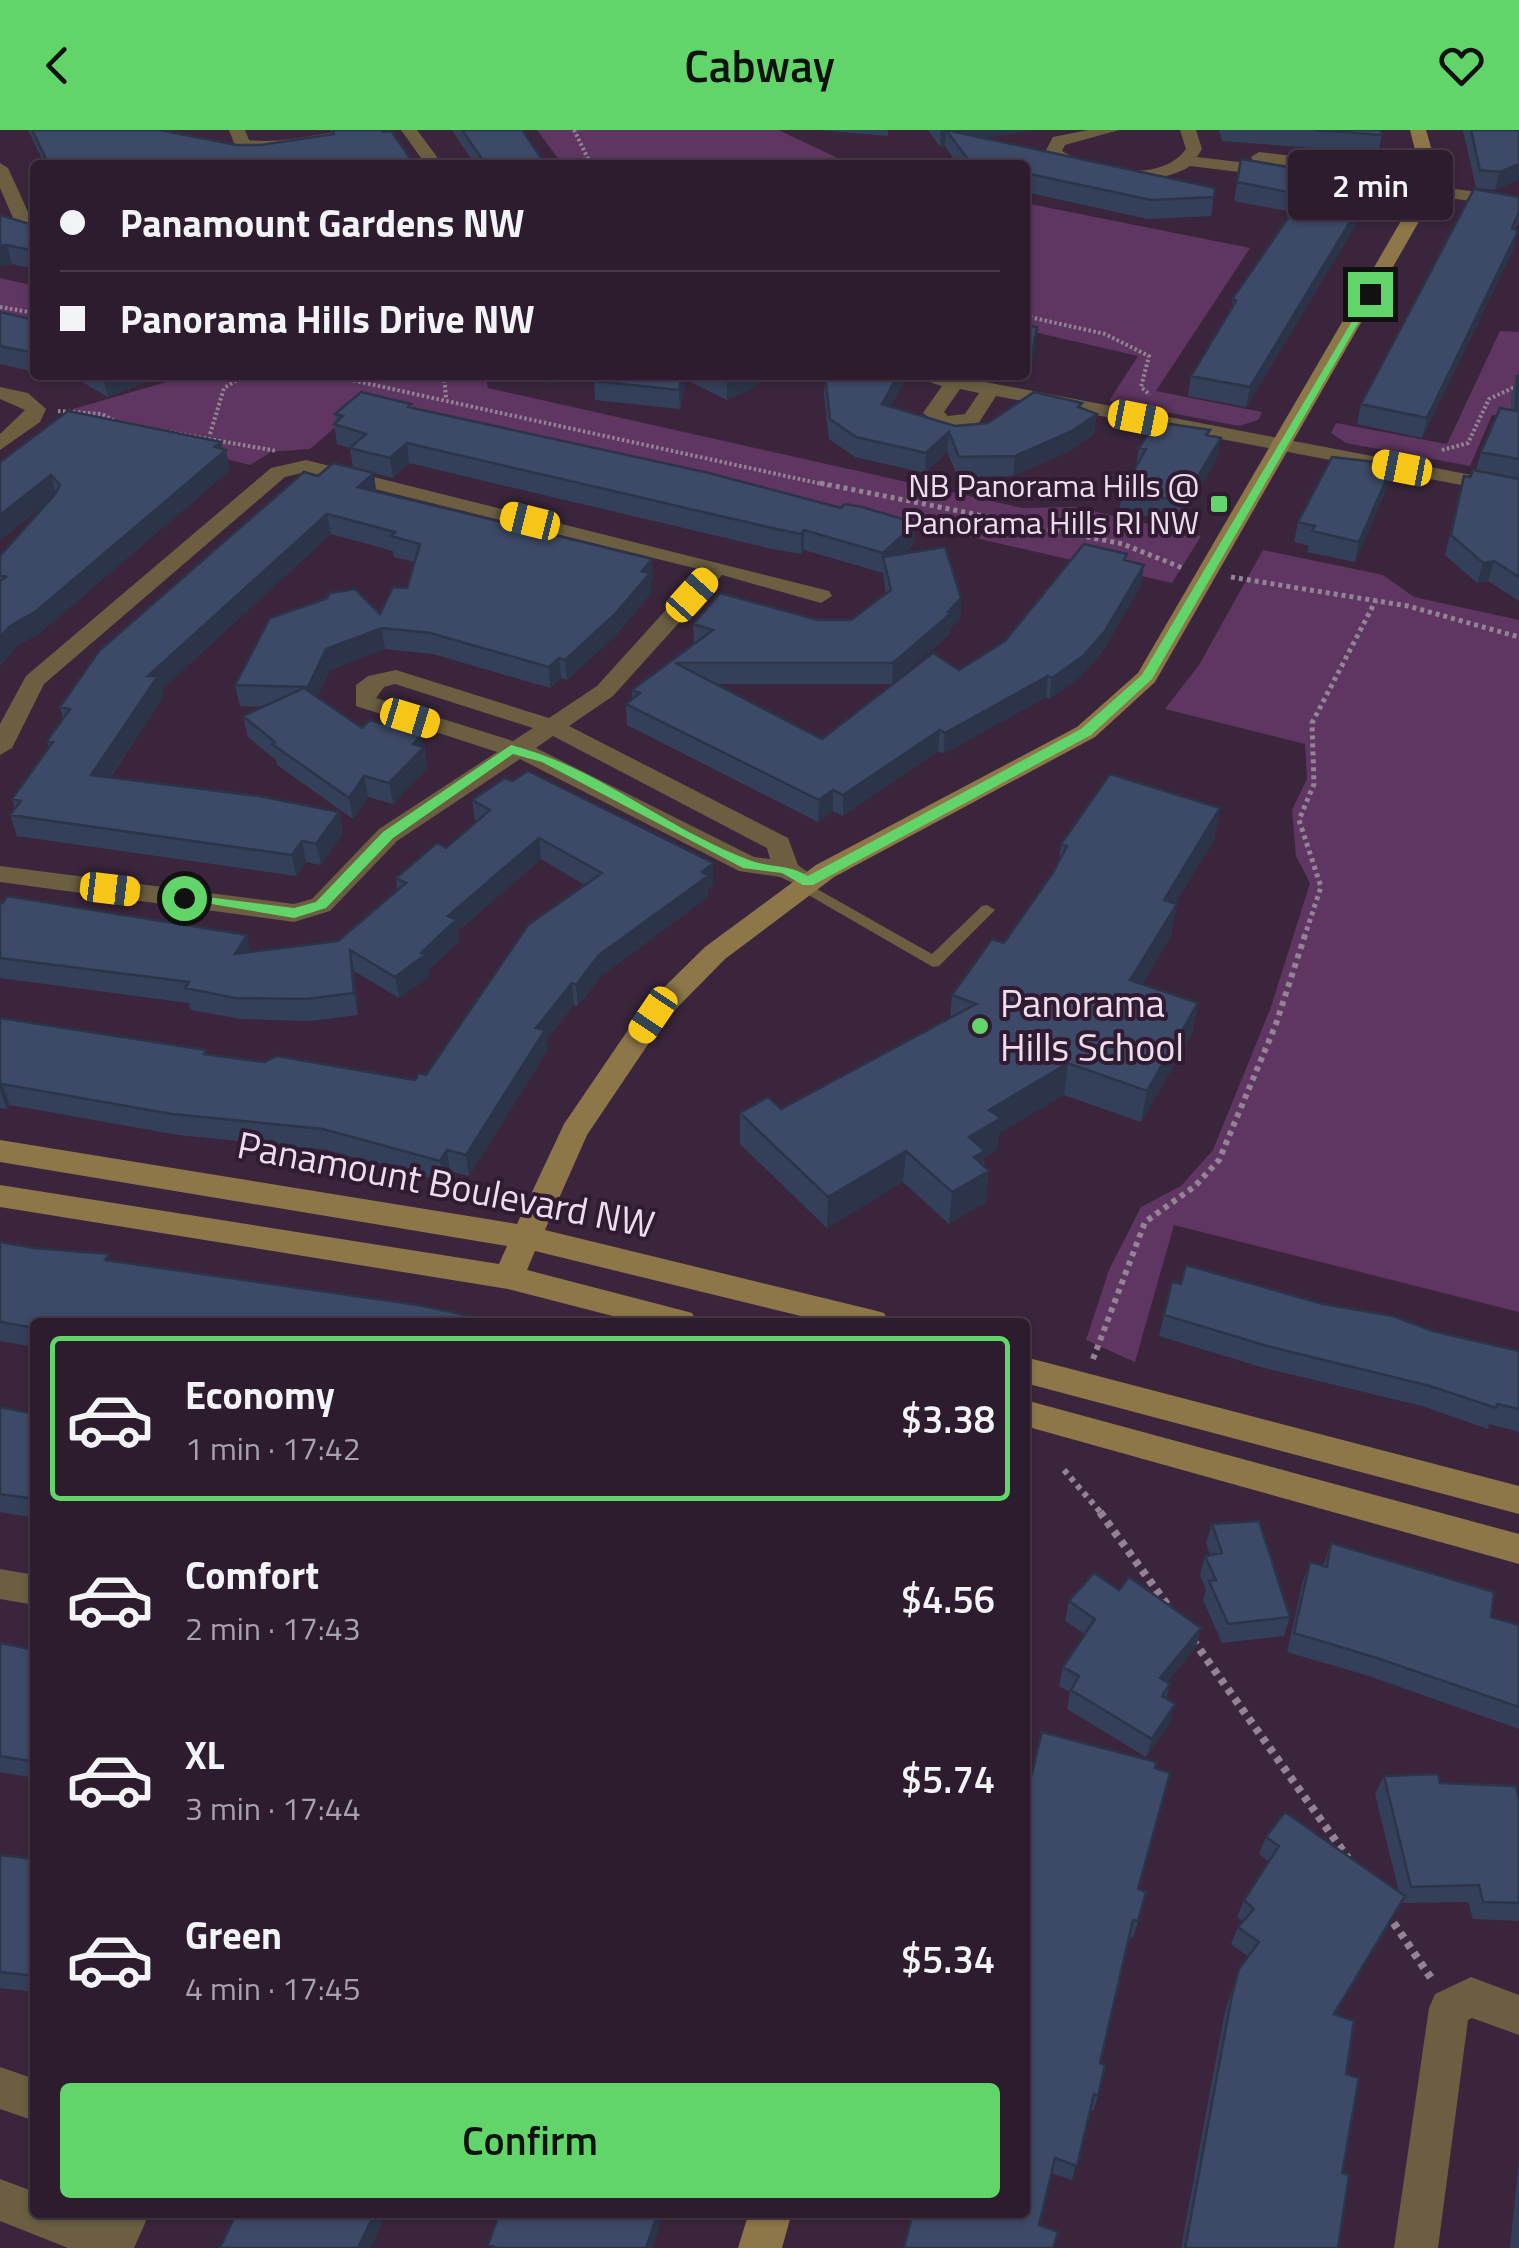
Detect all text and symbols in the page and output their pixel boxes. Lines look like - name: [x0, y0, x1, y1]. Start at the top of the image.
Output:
- text: Cabway: [684, 31, 835, 99]
- icon: back: [30, 38, 85, 93]
- icon: heart: [1434, 38, 1489, 93]
- callout: 2 min: [1288, 149, 1452, 219]
- text: 2 min: [1332, 161, 1409, 209]
- text: Panamount Gardens NW: [120, 194, 524, 252]
- route end: [1348, 272, 1393, 317]
- text: Panorama Hills Drive NW: [120, 290, 535, 348]
- car: [1106, 398, 1170, 438]
- car: [1370, 448, 1434, 488]
- place label: NB Panorama Hills @ Panorama Hills RI NW: [903, 461, 1199, 546]
- marker: NB Panorama Hills @ Panorama Hills RI NW: [1208, 493, 1230, 515]
- car: [497, 499, 563, 543]
- car: [661, 563, 723, 627]
- car: [377, 695, 443, 741]
- car: [78, 870, 142, 908]
- route start: [162, 876, 207, 921]
- place label: Panorama Hills School: [1000, 974, 1184, 1076]
- car: [624, 982, 682, 1048]
- marker: Panorama Hills School: [969, 1015, 991, 1037]
- street label: Panamount Boulevard NW: [233, 1115, 660, 1253]
- text: Economy: [185, 1366, 335, 1424]
- icon: car: [65, 1374, 155, 1464]
- text: $3.38: [901, 1390, 995, 1448]
- text: 1 min · 17:42: [185, 1424, 361, 1472]
- text: Comfort: [185, 1546, 319, 1604]
- icon: car: [65, 1554, 155, 1644]
- text: $4.56: [901, 1570, 995, 1628]
- text: 2 min · 17:43: [185, 1604, 361, 1652]
- text: XL: [185, 1726, 225, 1784]
- icon: car: [65, 1734, 155, 1824]
- text: $5.74: [901, 1750, 995, 1808]
- text: 3 min · 17:44: [185, 1784, 361, 1832]
- text: Green: [185, 1906, 282, 1964]
- icon: car: [65, 1914, 155, 2004]
- text: $5.34: [901, 1930, 995, 1988]
- text: 4 min · 17:45: [185, 1964, 361, 2012]
- button: Confirm: [60, 2083, 1000, 2198]

